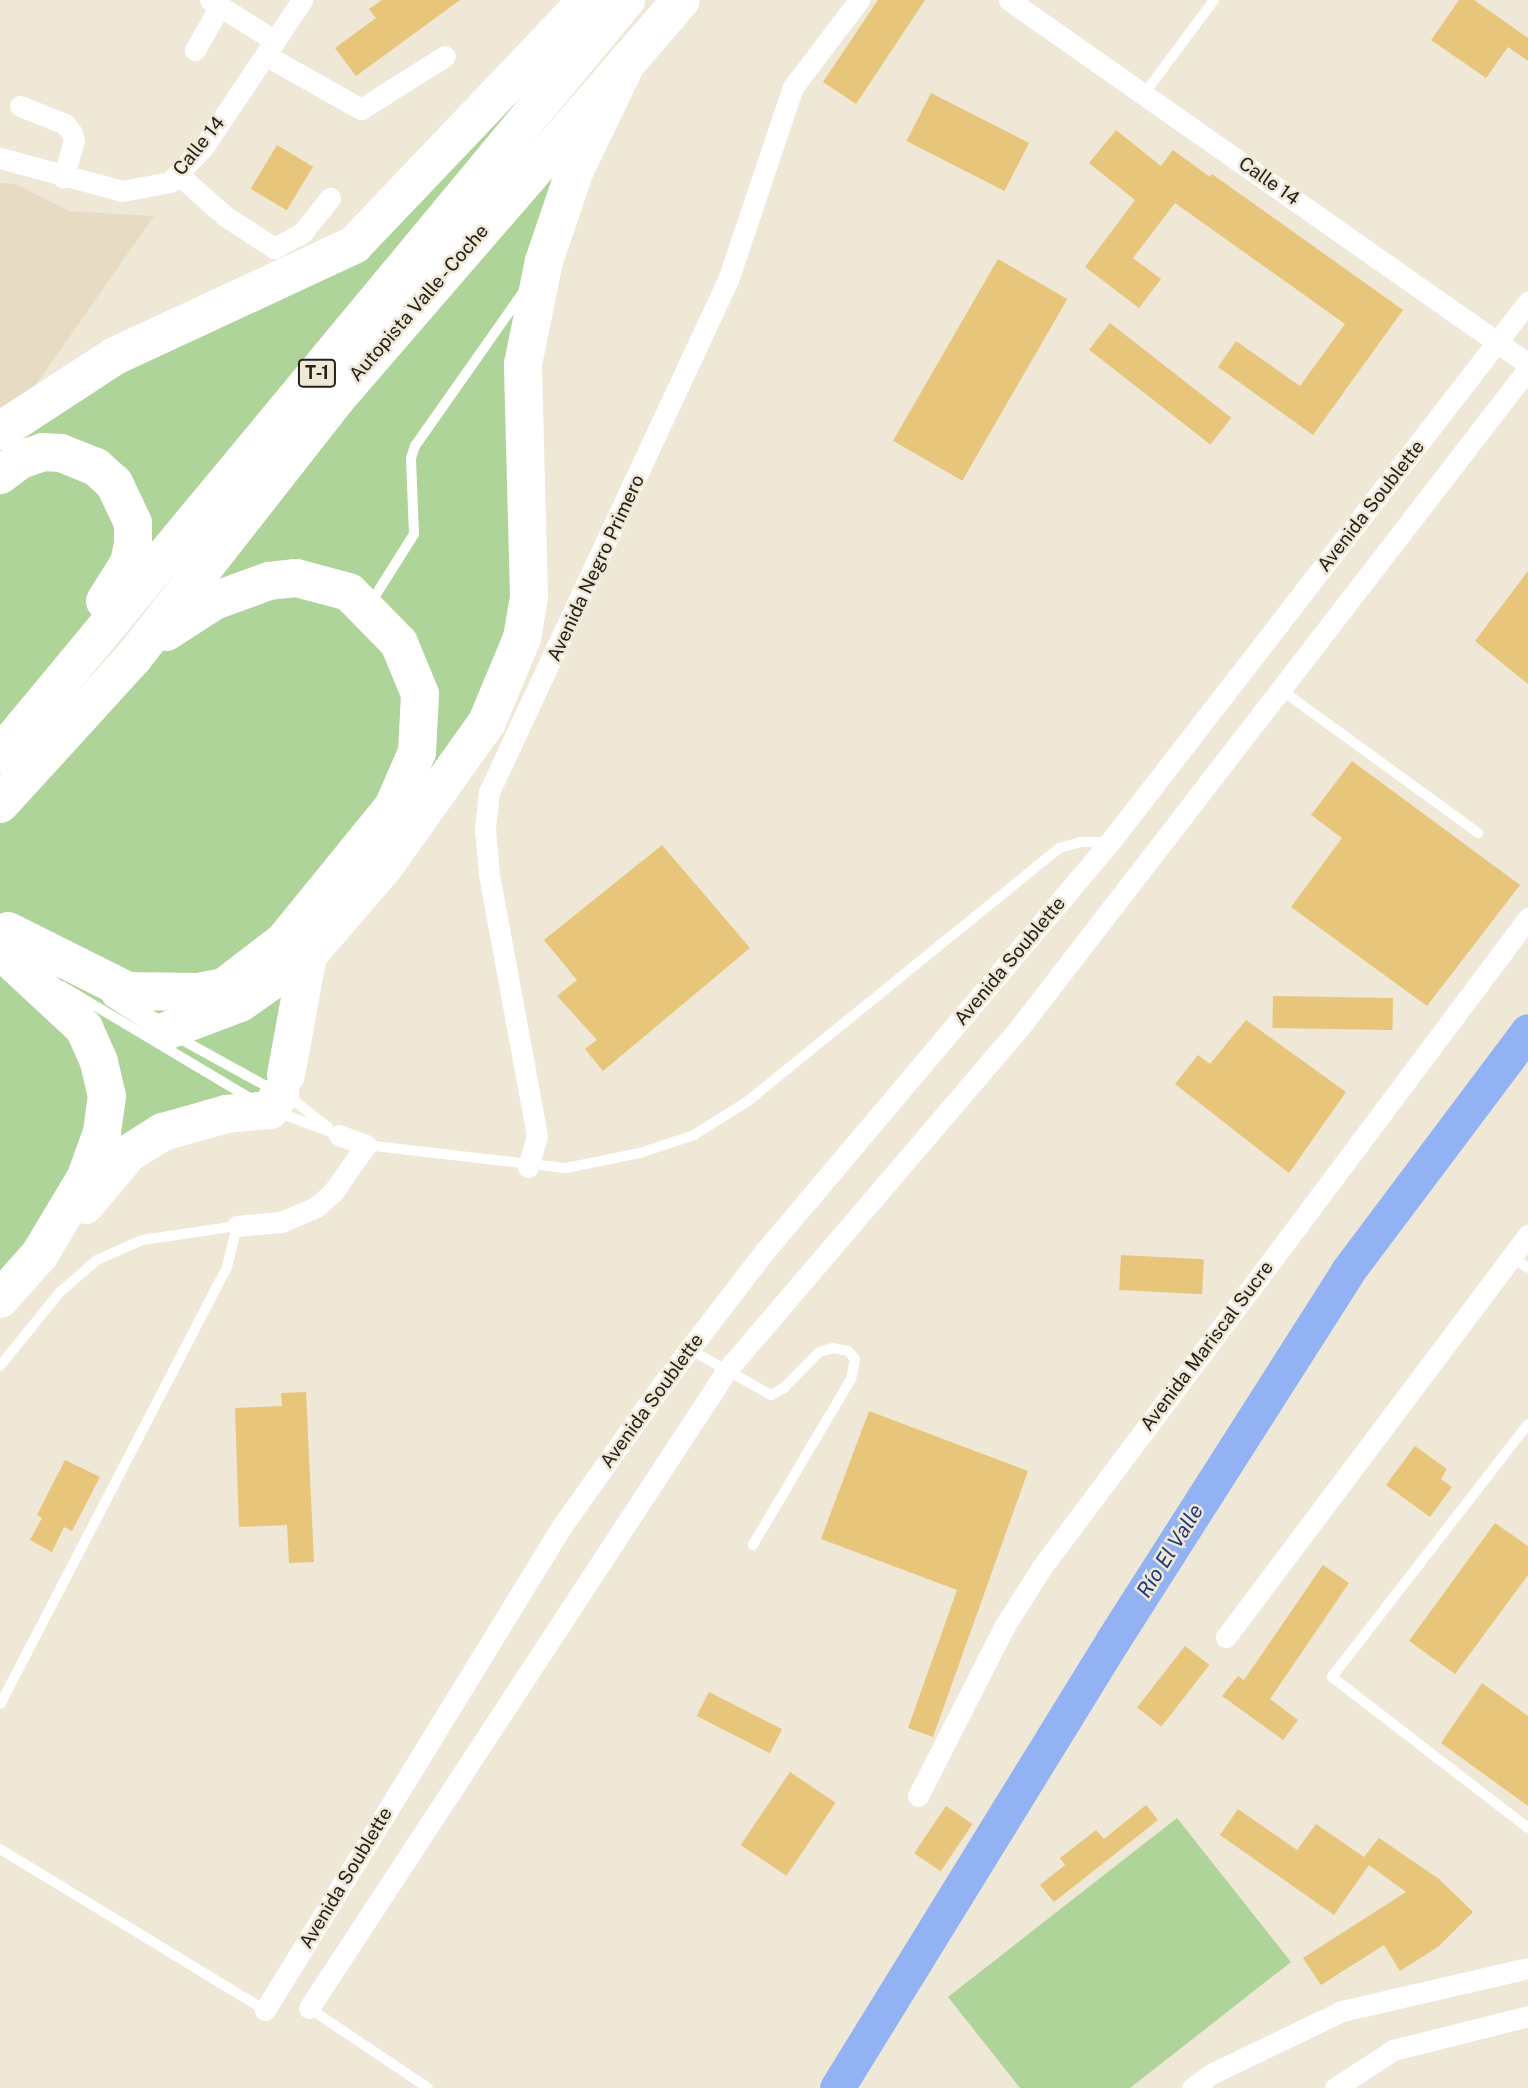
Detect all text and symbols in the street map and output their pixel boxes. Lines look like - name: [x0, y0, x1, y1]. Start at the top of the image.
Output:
- street label: Calle 14: [168, 112, 230, 180]
- street label: Calle 14: [1234, 152, 1304, 210]
- street label: Autopista Valle - Coche: [343, 218, 495, 388]
- road number: T-1: [298, 358, 336, 388]
- street label: Avenida Soublette: [1313, 436, 1429, 576]
- street label: Avenida Negro Primero: [543, 471, 649, 665]
- street label: Avenida Soublette: [950, 892, 1070, 1030]
- street label: Avenida Mariscal Sucre: [1136, 1257, 1278, 1435]
- street label: Avenida Soublette: [596, 1329, 708, 1473]
- water label: Río El Valle: [1131, 1500, 1209, 1602]
- street label: Avenida Soublette: [295, 1803, 397, 1953]

